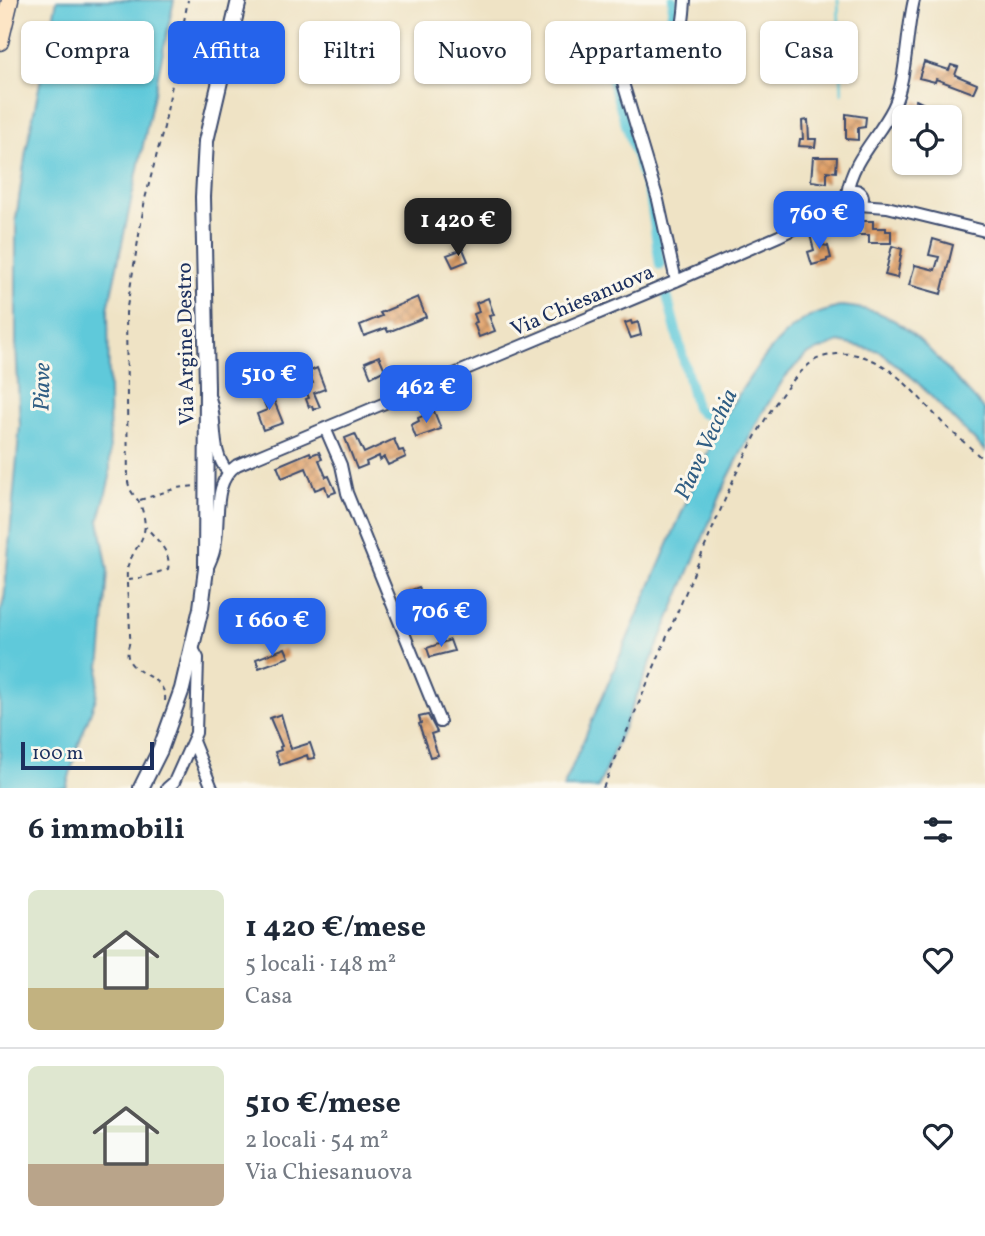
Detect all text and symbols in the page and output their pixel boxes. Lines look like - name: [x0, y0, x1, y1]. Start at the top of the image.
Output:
- chip: Compra: [21, 21, 154, 84]
- chip: Affitta: [168, 21, 285, 84]
- chip: Filtri: [299, 21, 400, 84]
- chip: Nuovo: [414, 21, 531, 84]
- chip: Appartamento: [545, 21, 746, 84]
- chip: Casa: [760, 21, 858, 84]
- map controls: [892, 105, 962, 175]
- button: locate: [892, 105, 962, 175]
- pin: 760 €: [770, 191, 868, 251]
- pin: 1 420 €: [393, 198, 523, 258]
- text: 760 €: [789, 198, 849, 230]
- text: 1 420 €: [420, 205, 496, 237]
- street label: Via Chiesanuova: [506, 258, 659, 345]
- street label: Via Argine Destro: [171, 262, 202, 426]
- pin: 510 €: [220, 352, 318, 412]
- text: 510 €: [241, 359, 297, 391]
- water label: Piave: [27, 362, 59, 412]
- pin: 462 €: [377, 366, 475, 425]
- text: 462 €: [396, 372, 456, 404]
- water label: Piave Vecchia: [667, 384, 746, 506]
- pin: 706 €: [392, 590, 490, 649]
- text: 706 €: [412, 596, 470, 628]
- pin: 1 660 €: [207, 598, 337, 658]
- text: 1 660 €: [235, 605, 309, 637]
- scale bar: [21, 739, 154, 771]
- text: 100 m: [32, 741, 83, 767]
- text: 6 immobili: [28, 809, 185, 851]
- icon: filters: [919, 811, 957, 849]
- text: 1 420 €/mese: [245, 907, 426, 949]
- icon: home: [84, 918, 168, 1002]
- icon: heart: [919, 941, 957, 979]
- text: 5 locali · 148 m²: [245, 949, 396, 981]
- text: Casa: [245, 981, 293, 1013]
- text: 510 €/mese: [245, 1083, 401, 1125]
- icon: home: [84, 1094, 168, 1178]
- icon: heart: [919, 1117, 957, 1155]
- text: 2 locali · 54 m²: [245, 1125, 389, 1157]
- text: Via Chiesanuova: [245, 1157, 413, 1189]

